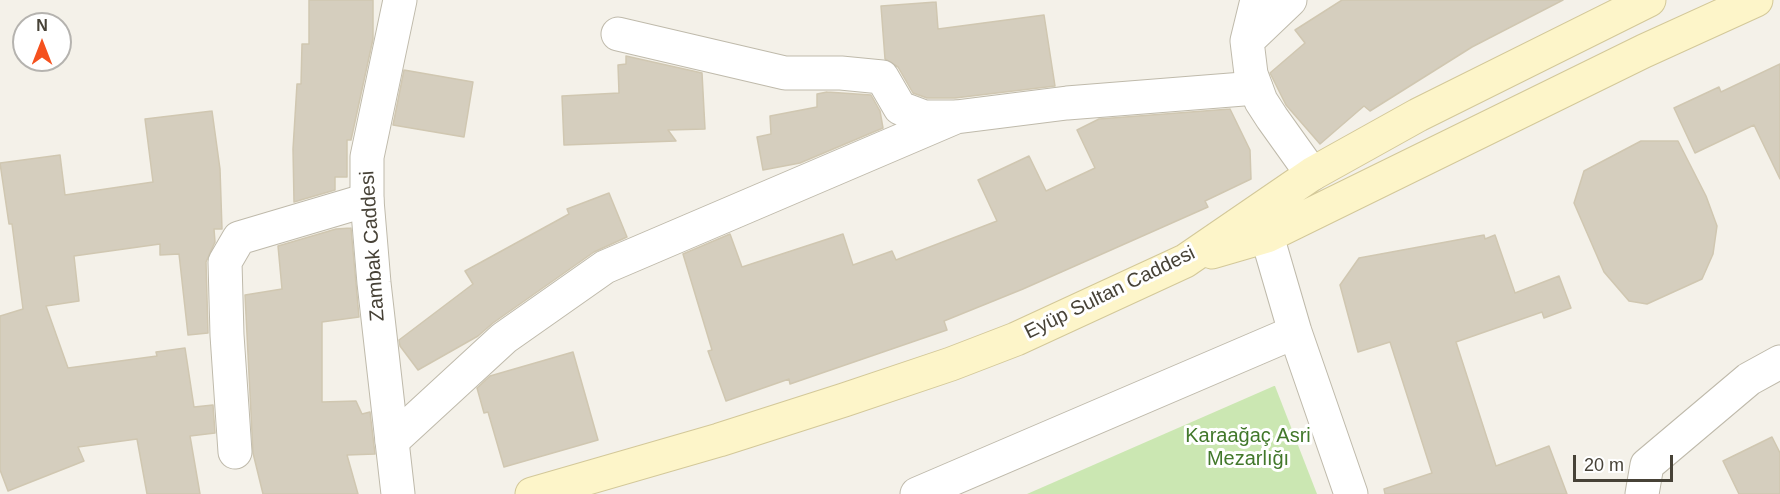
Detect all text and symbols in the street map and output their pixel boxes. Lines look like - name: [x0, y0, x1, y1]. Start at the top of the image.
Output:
- north arrow: [12, 12, 72, 72]
- text: N: [36, 17, 48, 34]
- street label: Zambak Caddesi: [356, 170, 390, 322]
- street label: Eyüp Sultan Caddesi: [1021, 241, 1199, 345]
- park label: Karaağaç Asri Mezarlığı: [1185, 424, 1311, 471]
- scale bar: [1576, 443, 1676, 481]
- text: 20 m: [1584, 455, 1624, 475]

